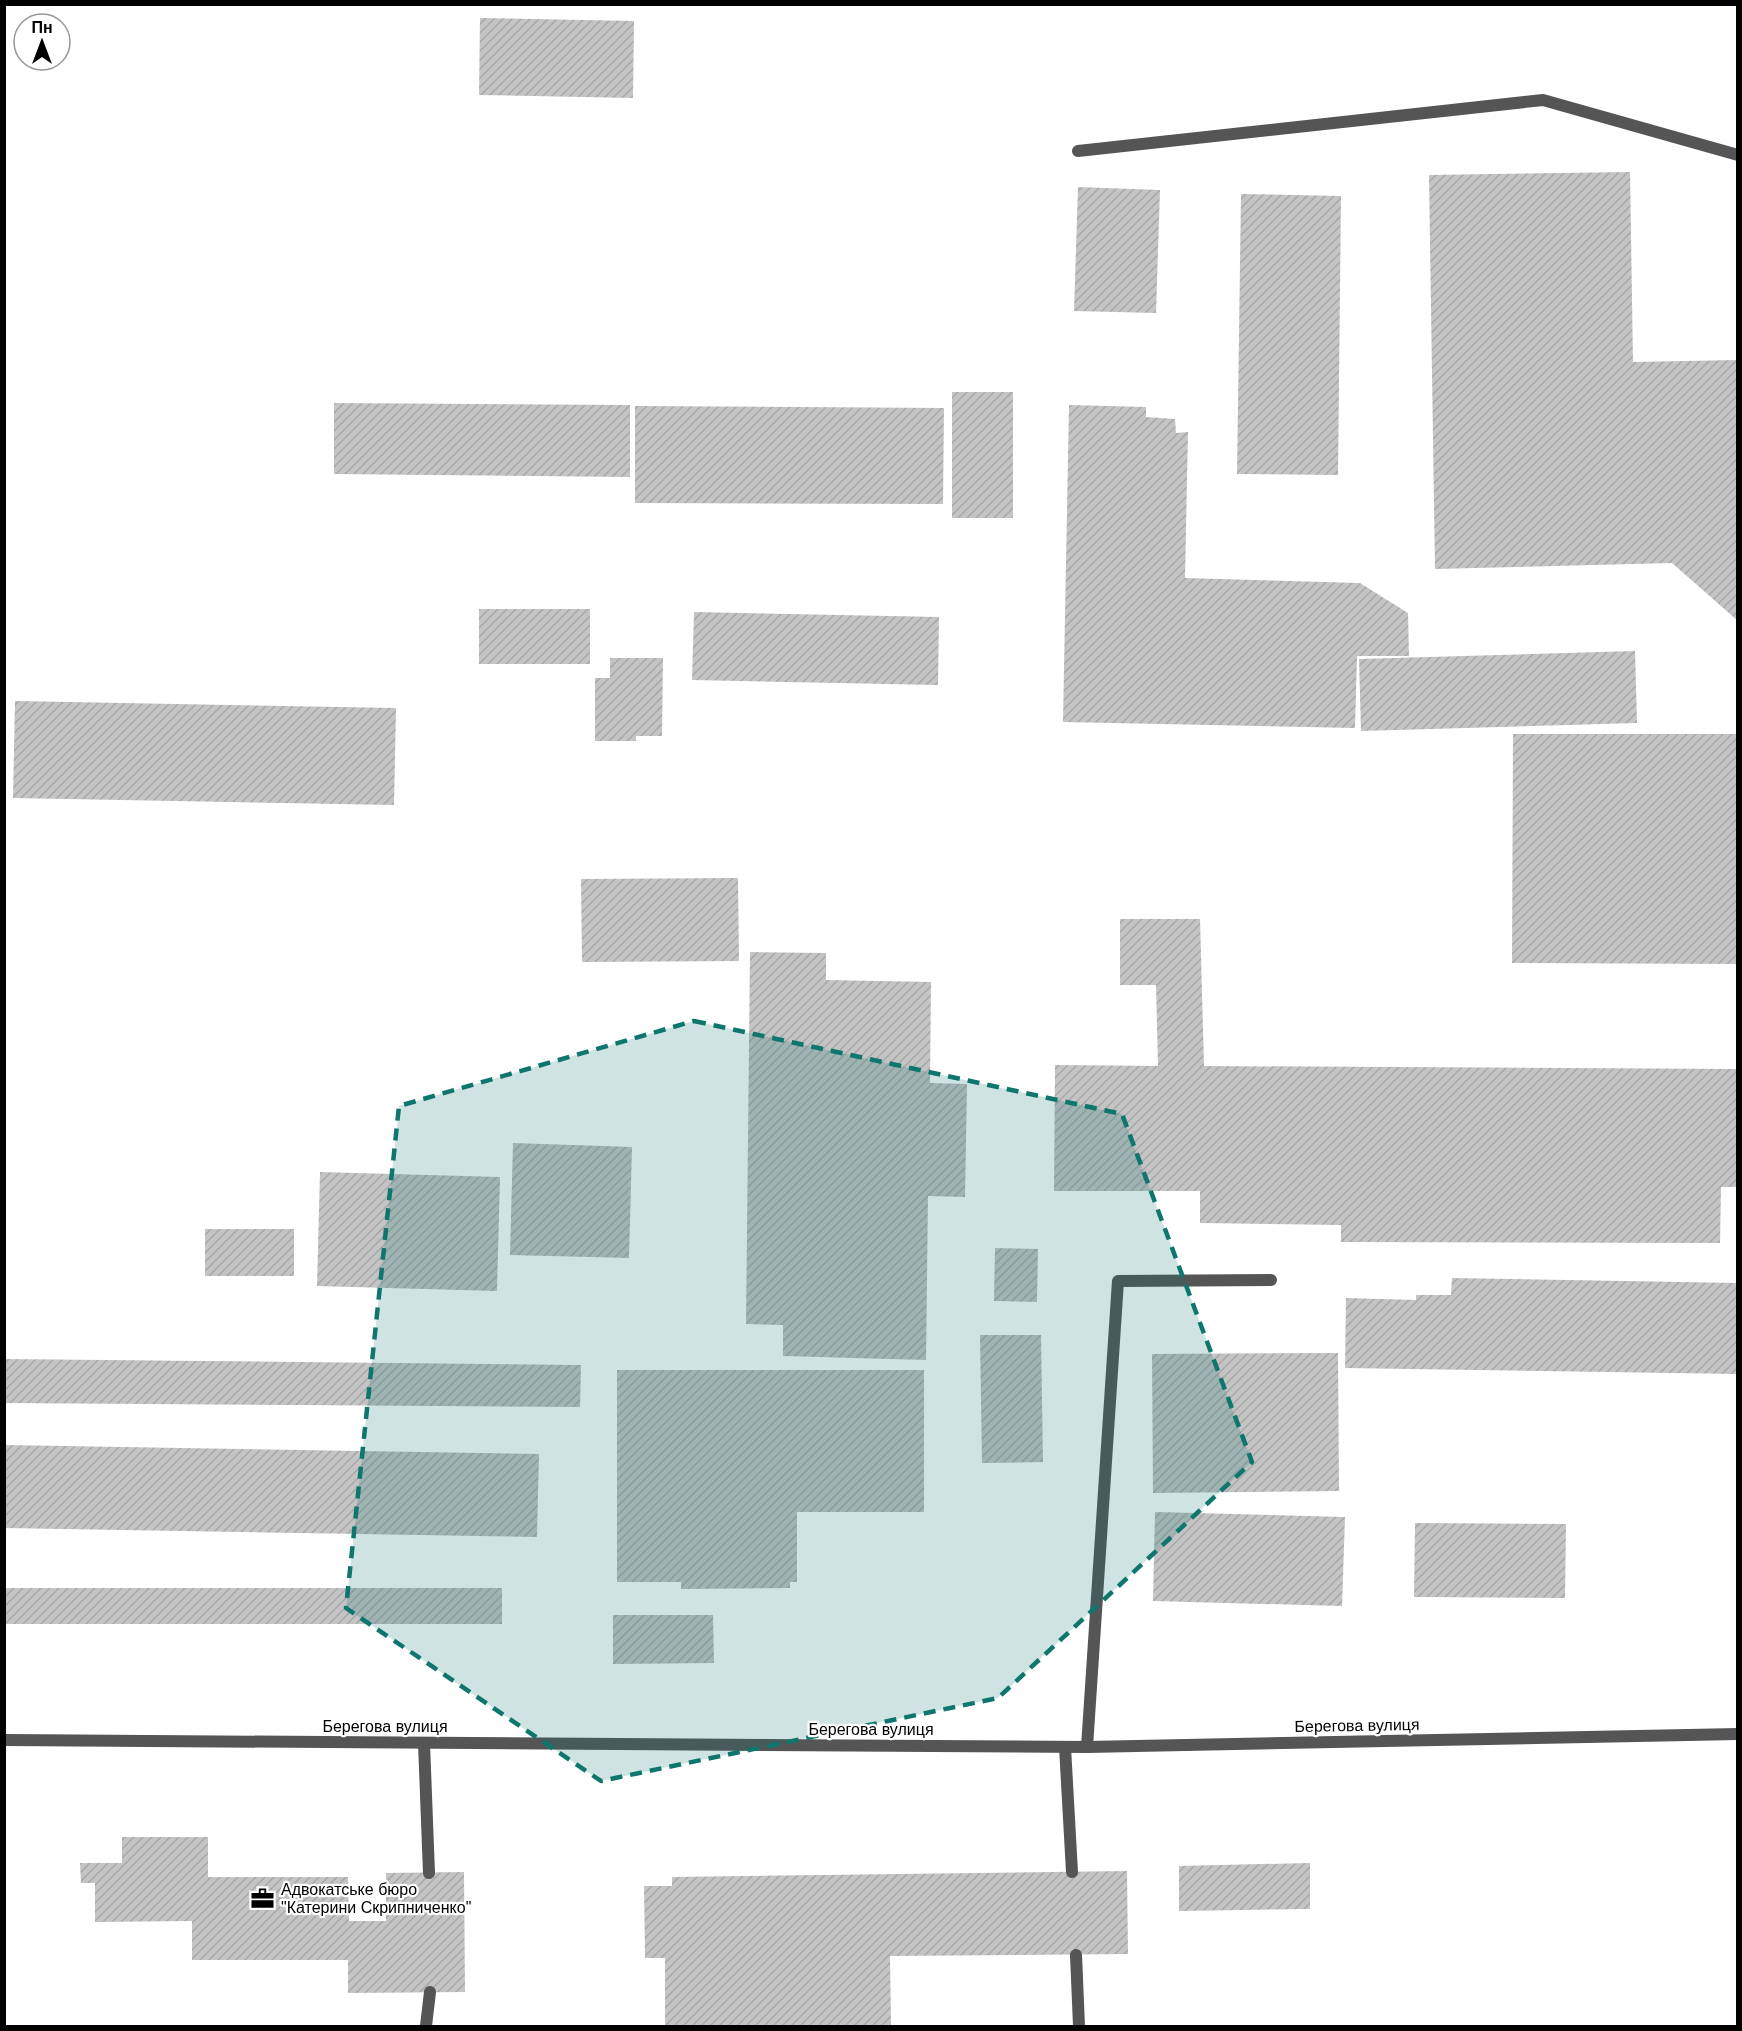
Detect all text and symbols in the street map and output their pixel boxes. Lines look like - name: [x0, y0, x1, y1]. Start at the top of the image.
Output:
- north arrow: [12, 12, 72, 72]
- text: Пн: [31, 19, 53, 36]
- street label: Берегова вулиця: [1294, 1716, 1420, 1735]
- street label: Берегова вулиця: [322, 1718, 448, 1735]
- street label: Берегова вулиця: [808, 1721, 934, 1738]
- place label: Адвокатське бюро "Катерини Скрипниченко": [281, 1881, 471, 1916]
- office icon: Адвокатське бюро "Катерини Скрипниченко": [250, 1885, 276, 1911]

